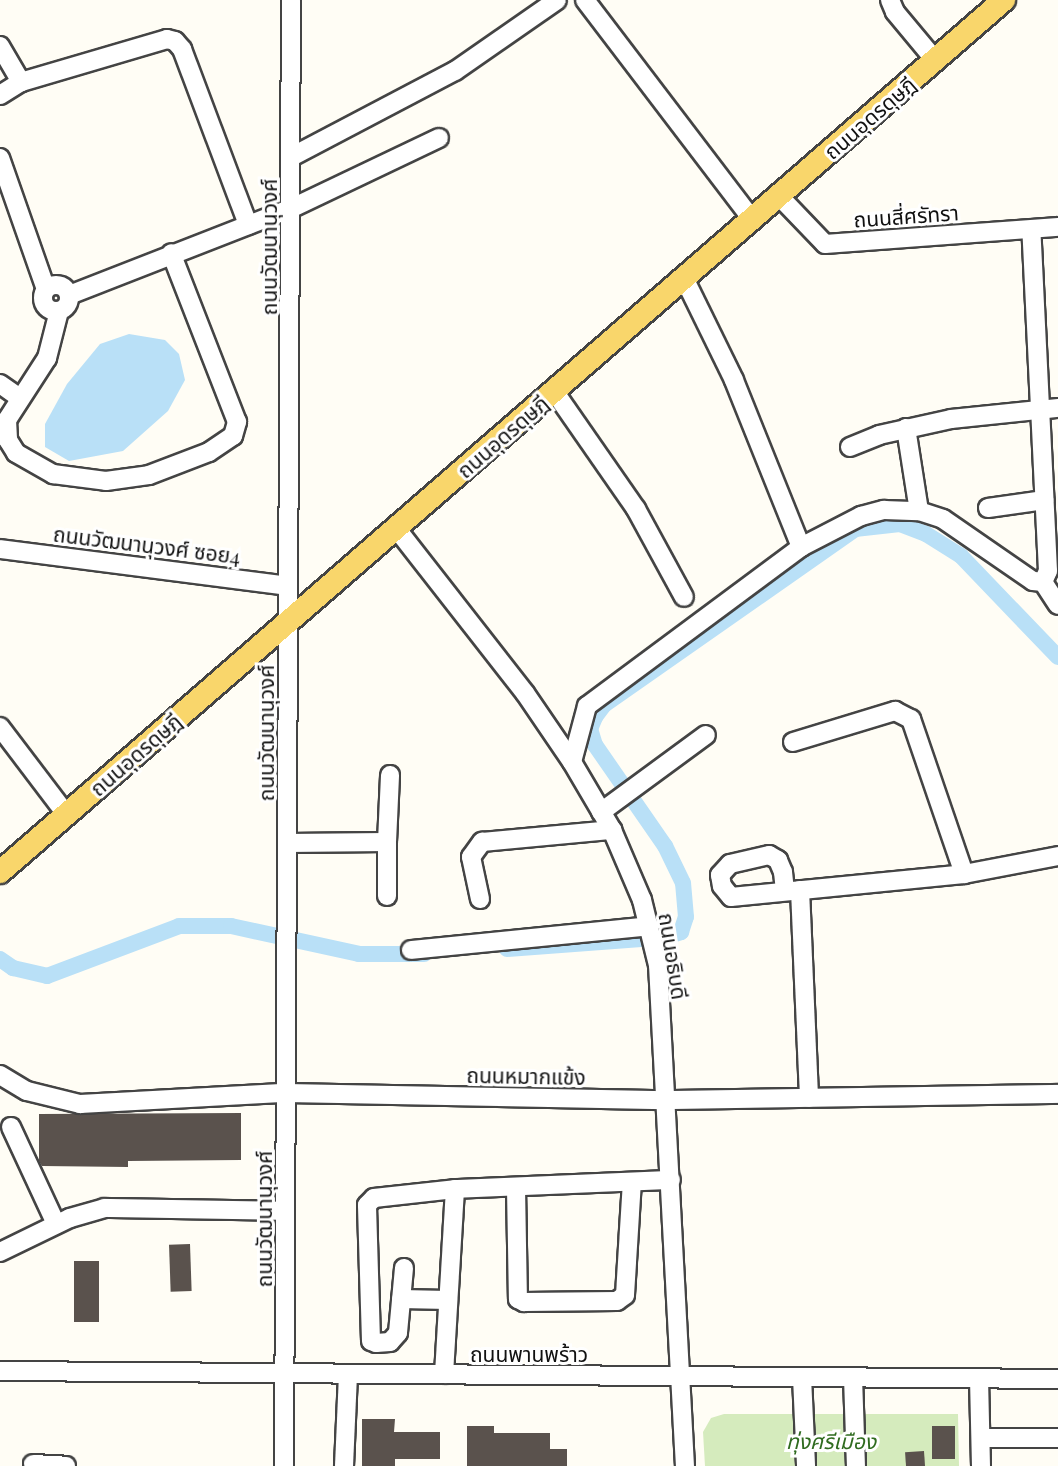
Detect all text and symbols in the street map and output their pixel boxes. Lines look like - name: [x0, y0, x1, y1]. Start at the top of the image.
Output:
- street label: ถนนอุดรดุษฎี: [818, 71, 920, 163]
- street label: ถนนวัฒนานุวงศ์: [255, 179, 281, 315]
- street label: ถนนสี่ศรัทรา: [853, 199, 959, 231]
- street label: ถนนอุดรดุษฎี: [451, 390, 553, 482]
- street label: ถนนวัฒนานุวงศ์ ซอย4: [52, 520, 242, 568]
- street label: ถนนวัฒนานุวงศ์: [252, 665, 278, 801]
- street label: ถนนอุดรดุษฎี: [84, 708, 186, 800]
- street label: ถนนอธิบดี: [655, 911, 693, 1001]
- street label: ถนนหมากแข้ง: [466, 1061, 586, 1089]
- street label: ถนนวัฒนานุวงศ์: [250, 1151, 276, 1287]
- street label: ถนนพานพร้าว: [470, 1340, 588, 1366]
- park label: ทุ่งศรีเมือง: [786, 1427, 876, 1453]

